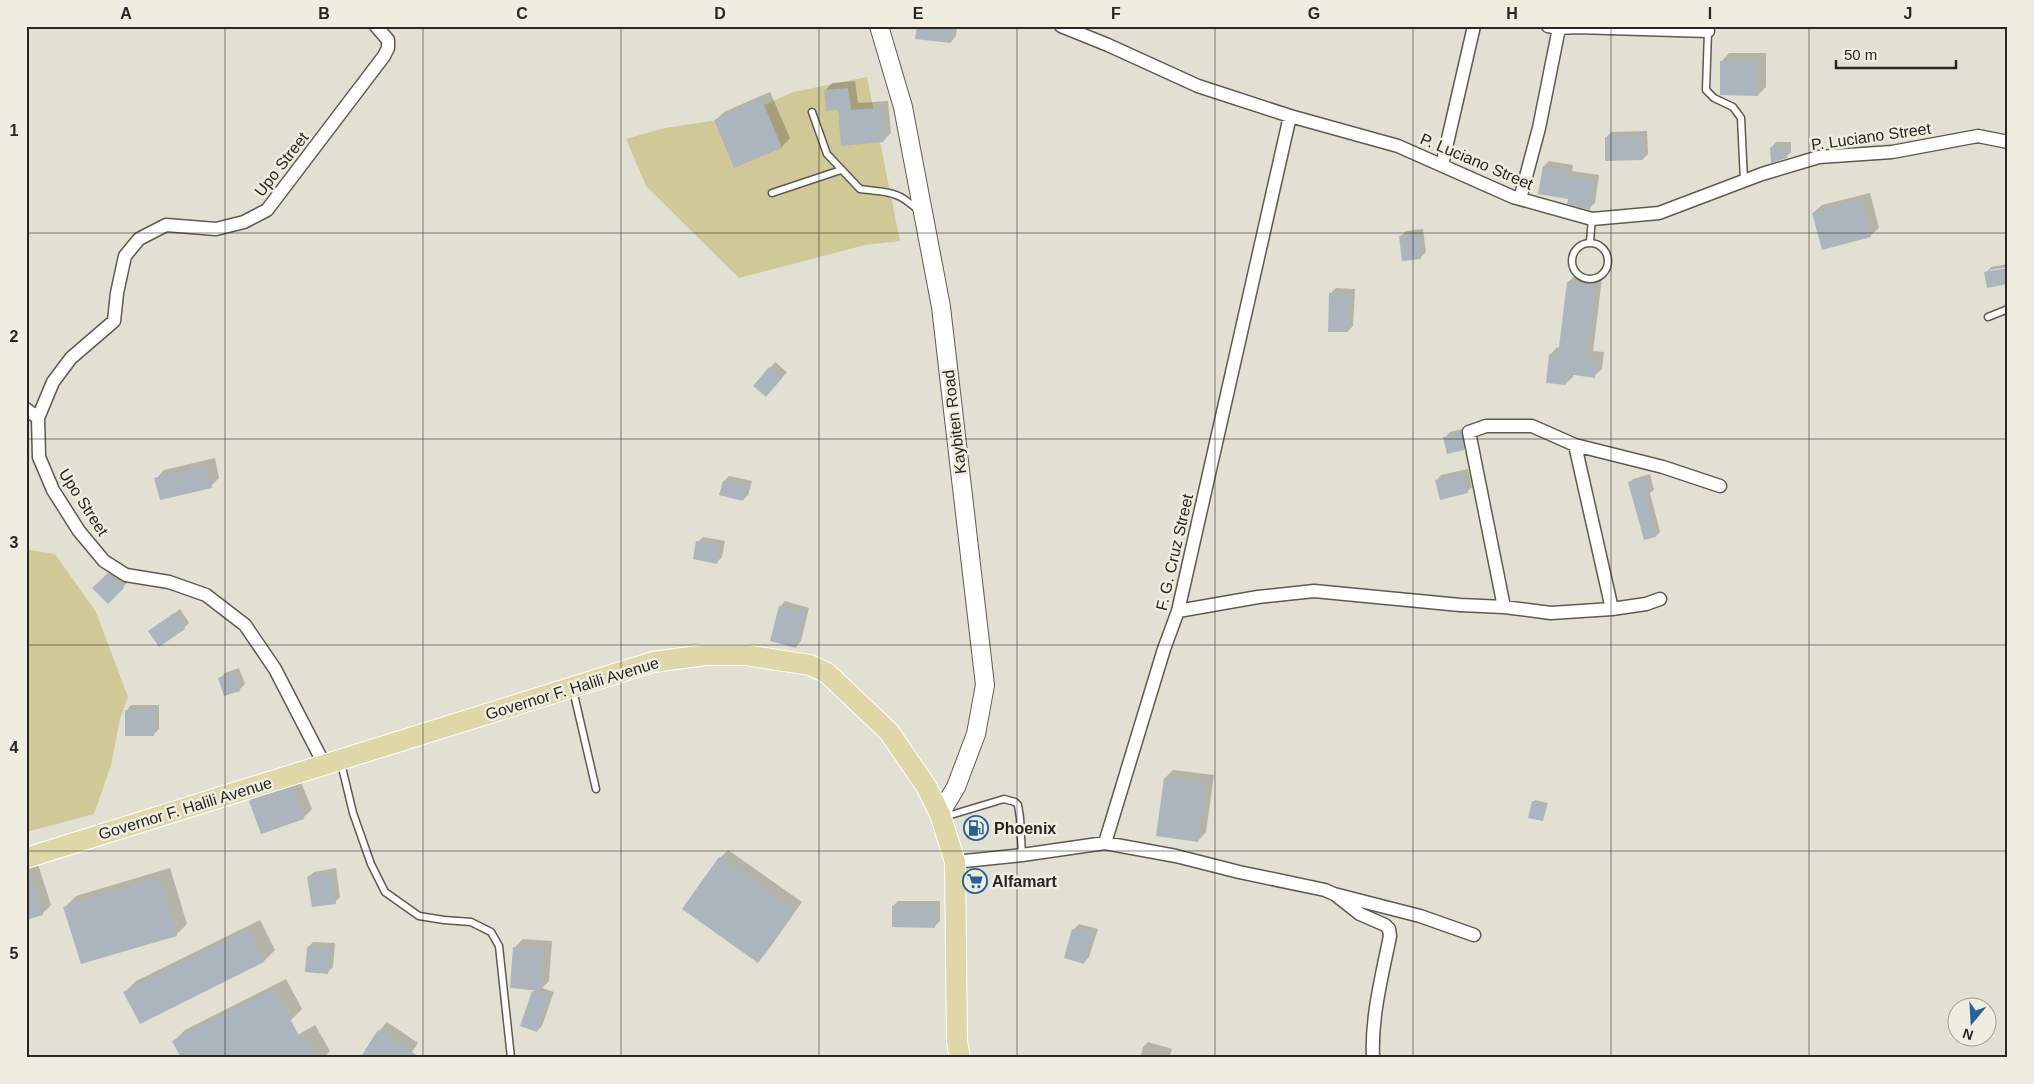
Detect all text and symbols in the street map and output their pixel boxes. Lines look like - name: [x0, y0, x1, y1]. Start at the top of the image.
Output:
- text: A: [120, 5, 132, 22]
- text: B: [318, 5, 330, 22]
- text: C: [516, 5, 528, 22]
- text: D: [714, 5, 726, 22]
- text: E: [913, 5, 924, 22]
- text: F: [1111, 5, 1121, 22]
- text: G: [1308, 5, 1320, 22]
- text: H: [1506, 5, 1518, 22]
- text: I: [1708, 5, 1712, 22]
- text: J: [1904, 5, 1912, 22]
- scale bar: [1836, 38, 1956, 70]
- text: 50 m: [1844, 46, 1877, 63]
- street label: P. Luciano Street: [1810, 120, 1933, 153]
- text: 1: [10, 122, 19, 139]
- street label: Upo Street: [251, 129, 312, 200]
- street label: P. Luciano Street: [1418, 130, 1536, 193]
- text: 2: [10, 328, 19, 345]
- street label: Kaybiten Road: [940, 369, 969, 475]
- street label: Upo Street: [56, 466, 112, 539]
- street label: F. G. Cruz Street: [1153, 492, 1196, 612]
- text: 3: [10, 534, 19, 551]
- street label: Governor F. Halili Avenue: [483, 654, 661, 723]
- text: 4: [10, 739, 19, 756]
- street label: Governor F. Halili Avenue: [96, 774, 274, 843]
- fuel station icon: Phoenix: [963, 815, 989, 841]
- place label: Phoenix: [994, 820, 1056, 837]
- supermarket icon: Alfamart: [962, 868, 988, 894]
- place label: Alfamart: [992, 873, 1058, 890]
- text: 5: [10, 945, 19, 962]
- north arrow: [1946, 996, 1996, 1046]
- text: N: [1961, 1025, 1975, 1044]

